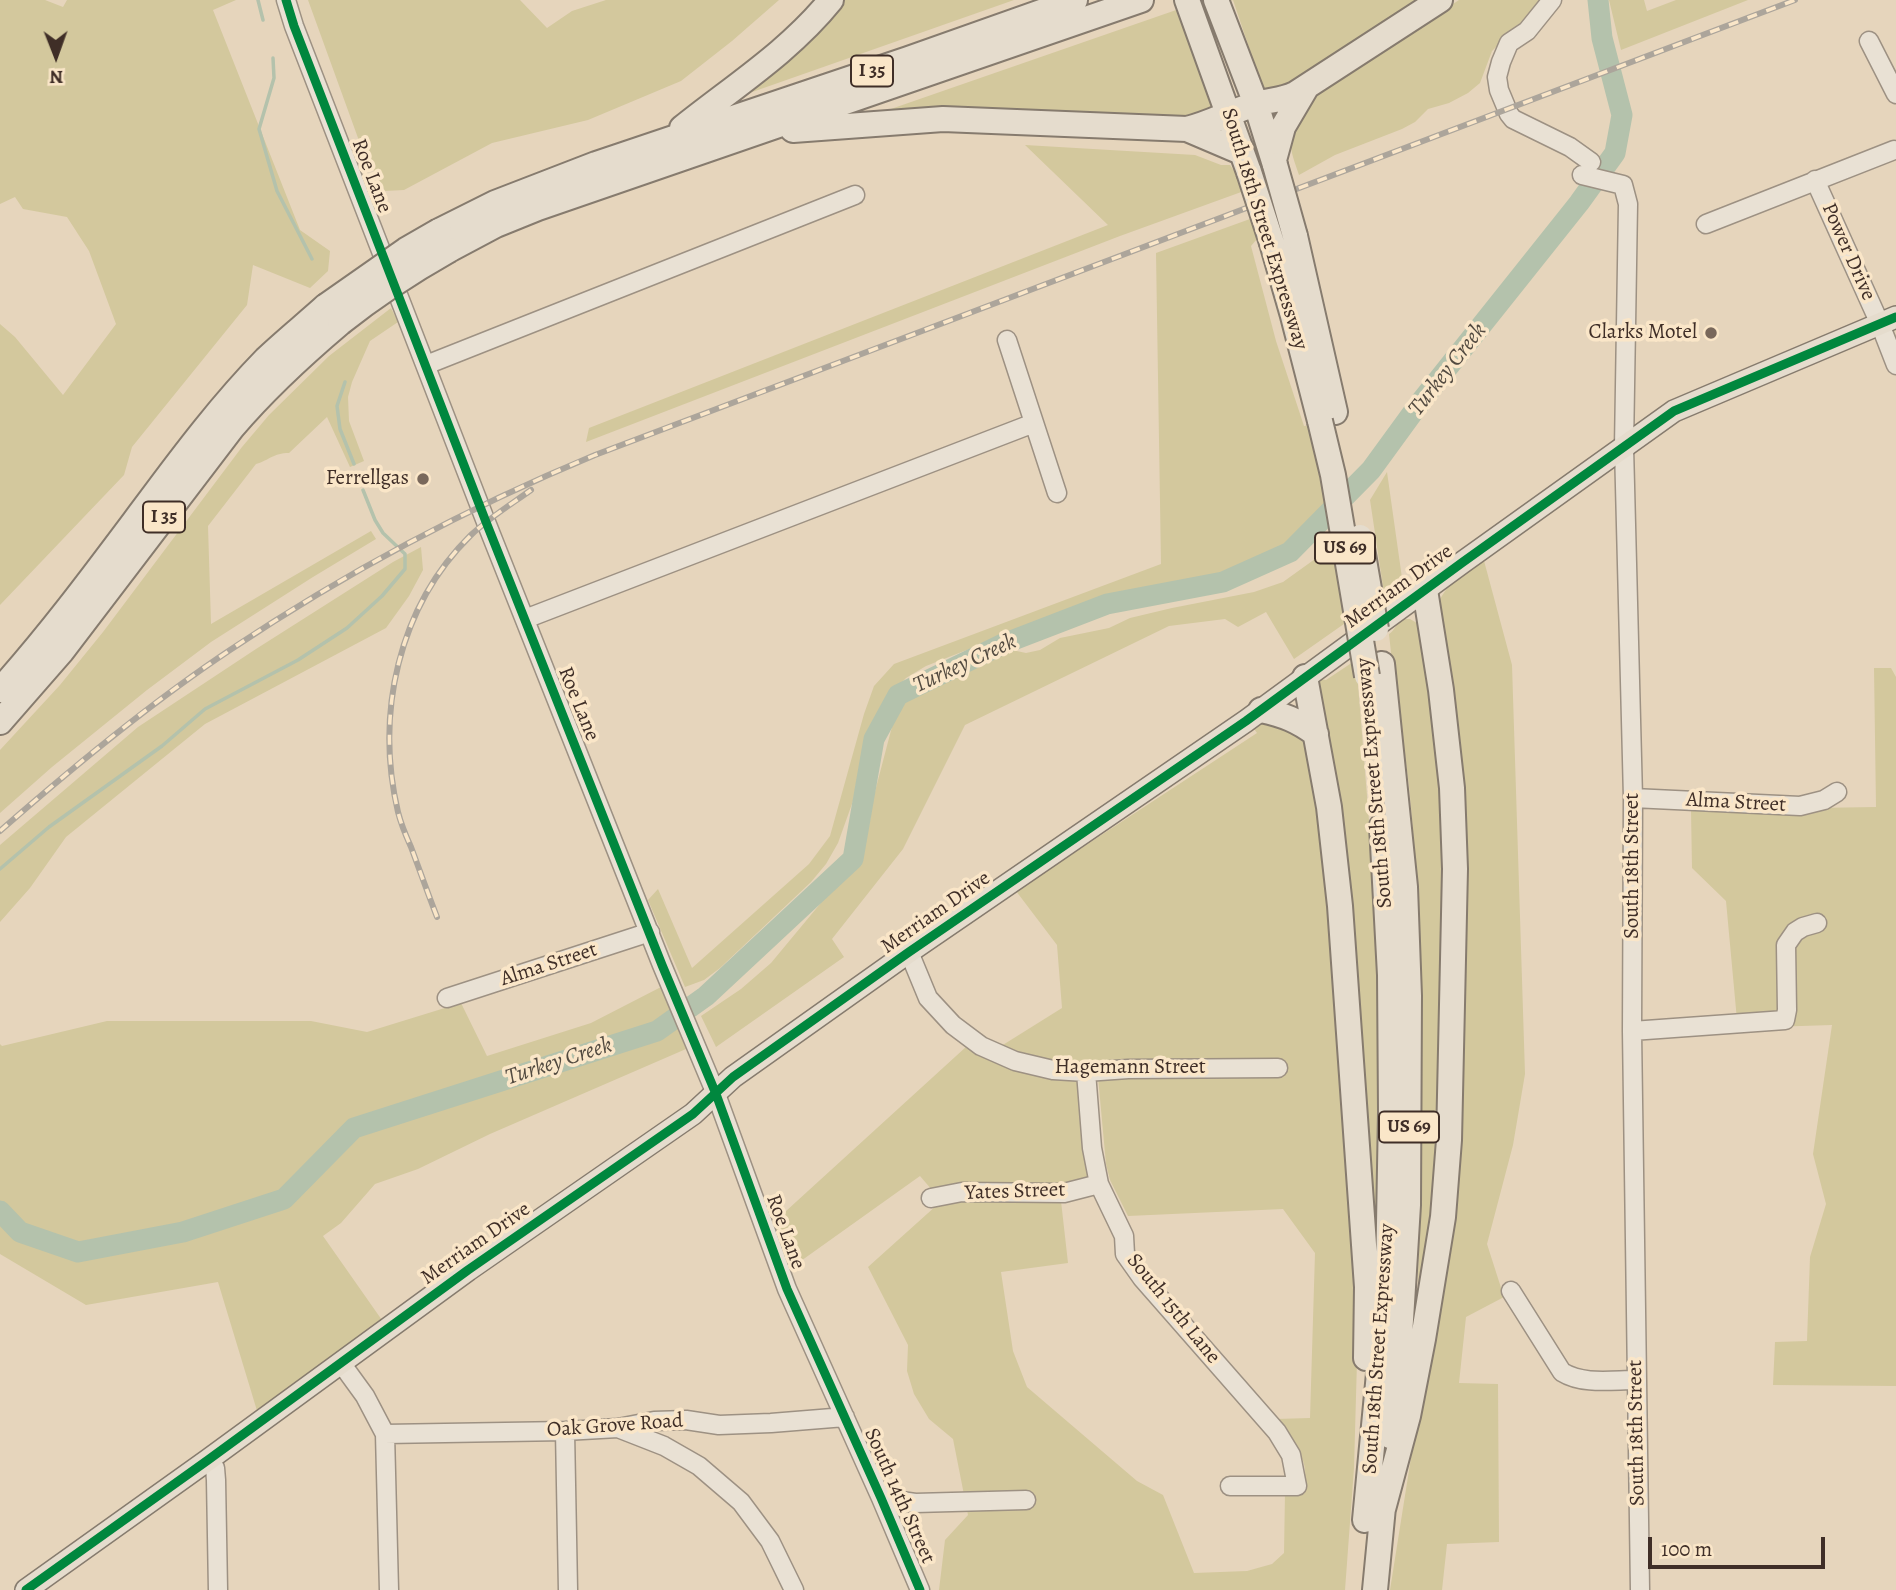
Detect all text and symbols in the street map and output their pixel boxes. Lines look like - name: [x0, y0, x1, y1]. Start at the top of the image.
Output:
- north arrow: [21, 21, 91, 91]
- road number: I 35: [851, 55, 893, 86]
- text: N: [49, 64, 64, 90]
- street label: South 18th Street Expressway: [1215, 105, 1313, 353]
- street label: Roe Lane: [345, 135, 397, 217]
- street label: Power Drive: [1815, 199, 1881, 305]
- water label: Turkey Creek: [1403, 318, 1493, 422]
- place label: Clarks Motel: [1589, 320, 1697, 346]
- marker: Clarks Motel: [1703, 325, 1719, 341]
- place label: Ferrellgas: [326, 466, 409, 492]
- marker: Ferrellgas: [415, 471, 431, 487]
- road number: I 35: [143, 502, 185, 532]
- road number: US 69: [1315, 533, 1375, 564]
- street label: Merriam Drive: [1340, 539, 1458, 635]
- water label: Turkey Creek: [909, 628, 1021, 700]
- street label: South 18th Street Expressway: [1352, 657, 1398, 909]
- street label: Roe Lane: [552, 663, 604, 745]
- street label: Alma Street: [1685, 788, 1787, 818]
- street label: South 18th Street: [1620, 793, 1646, 939]
- street label: Merriam Drive: [877, 866, 995, 960]
- street label: Alma Street: [498, 938, 600, 992]
- water label: Turkey Creek: [502, 1032, 616, 1092]
- street label: Hagemann Street: [1054, 1055, 1206, 1081]
- road number: US 69: [1379, 1112, 1439, 1142]
- street label: Yates Street: [964, 1178, 1066, 1206]
- street label: Roe Lane: [760, 1191, 810, 1273]
- street label: Merriam Drive: [417, 1197, 535, 1291]
- street label: South 18th Street Expressway: [1358, 1223, 1400, 1475]
- street label: South 15th Lane: [1121, 1249, 1225, 1369]
- street label: South 18th Street: [1623, 1360, 1651, 1506]
- street label: Oak Grove Road: [546, 1409, 684, 1443]
- street label: South 14th Street: [858, 1424, 940, 1568]
- scale bar: [1651, 1524, 1828, 1568]
- text: 100 m: [1661, 1535, 1712, 1563]

